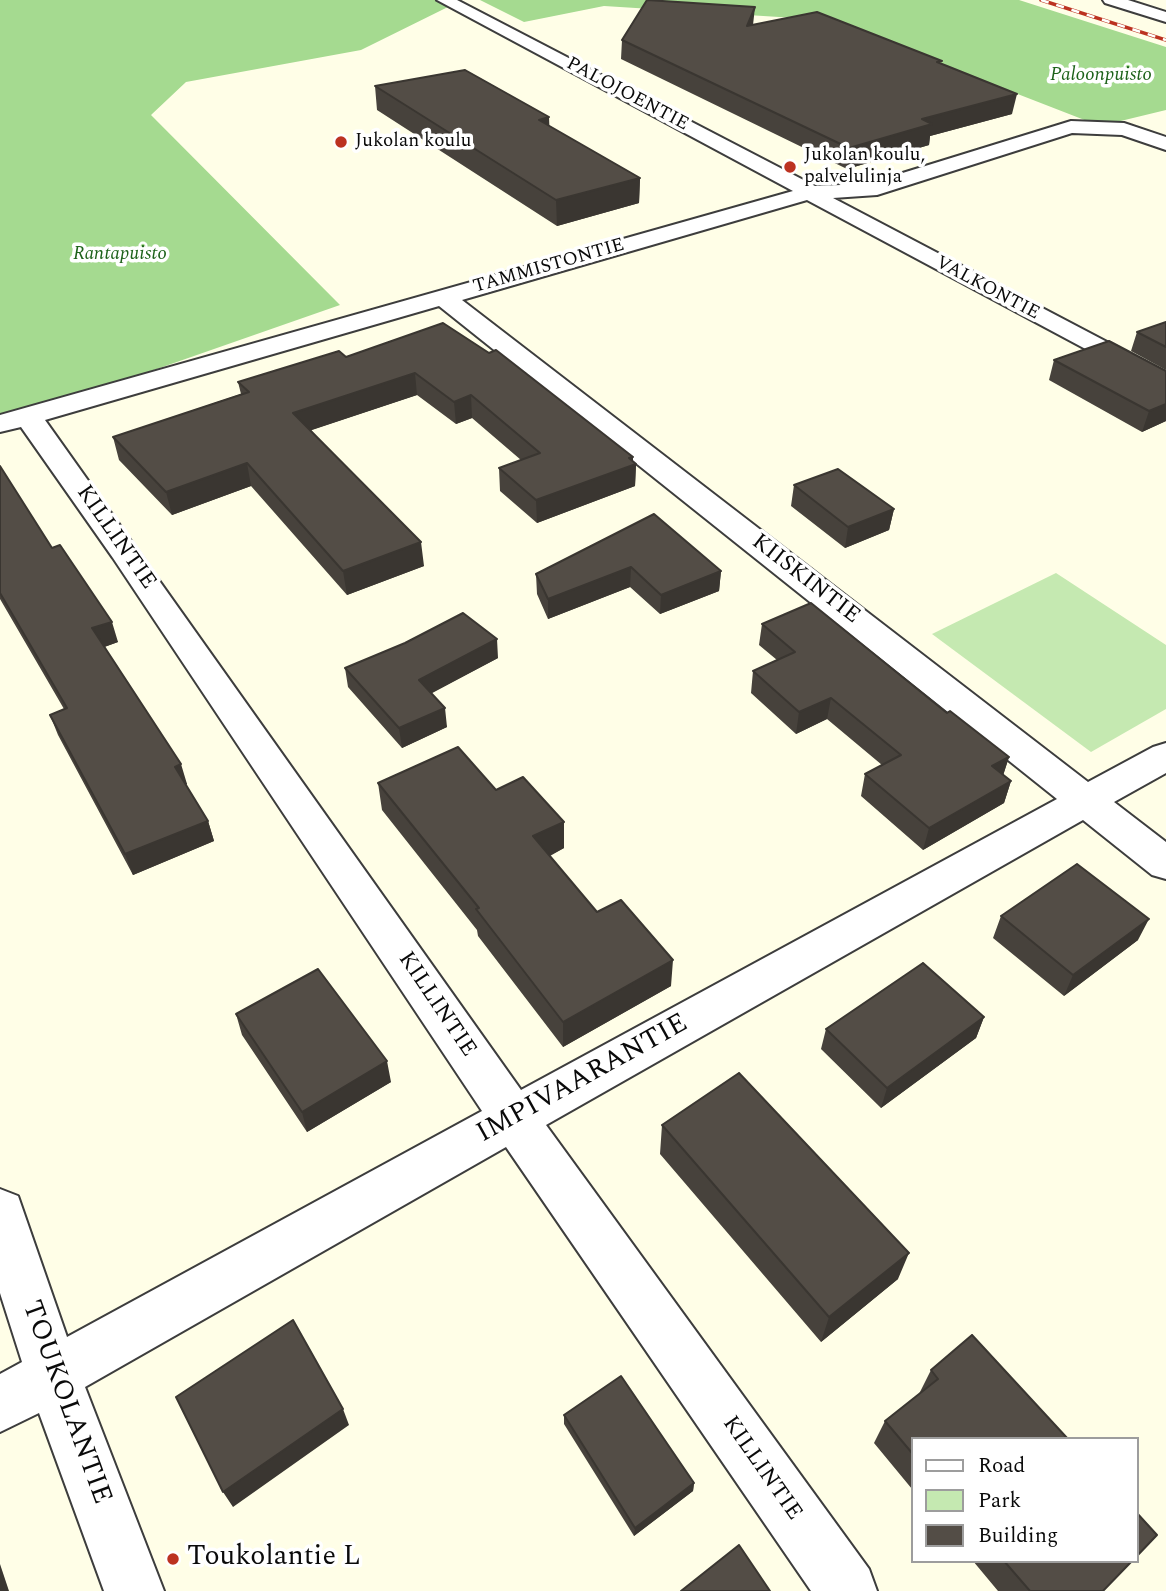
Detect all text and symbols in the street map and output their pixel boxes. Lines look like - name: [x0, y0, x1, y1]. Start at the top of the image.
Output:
- street label: PALOJOENTIE: [562, 53, 692, 137]
- park label: Paloonpuisto: [1050, 65, 1152, 87]
- place label: Jukolan koulu: [355, 131, 471, 153]
- marker: Jukolan koulu: [333, 134, 349, 150]
- place label: Jukolan koulu, palvelulinja: [804, 145, 925, 189]
- marker: Jukolan koulu, palvelulinja: [782, 159, 798, 175]
- street label: TAMMISTONTIE: [471, 234, 627, 300]
- park label: Rantapuisto: [73, 244, 167, 266]
- street label: VALKONTIE: [931, 252, 1043, 326]
- street label: KILLINTIE: [69, 481, 161, 595]
- street label: KIISKINTIE: [745, 529, 865, 631]
- street label: KILLINTIE: [391, 947, 481, 1063]
- street label: IMPIVAARANTIE: [471, 1008, 695, 1152]
- street label: TOUKOLANTIE: [13, 1297, 117, 1509]
- street label: KILLINTIE: [715, 1412, 807, 1526]
- legend: [911, 1437, 1138, 1563]
- text: Road: [978, 1450, 1025, 1482]
- text: Park: [978, 1485, 1021, 1517]
- text: Building: [978, 1520, 1058, 1552]
- place label: Toukolantie L: [187, 1542, 361, 1576]
- marker: Toukolantie L: [165, 1551, 181, 1567]

